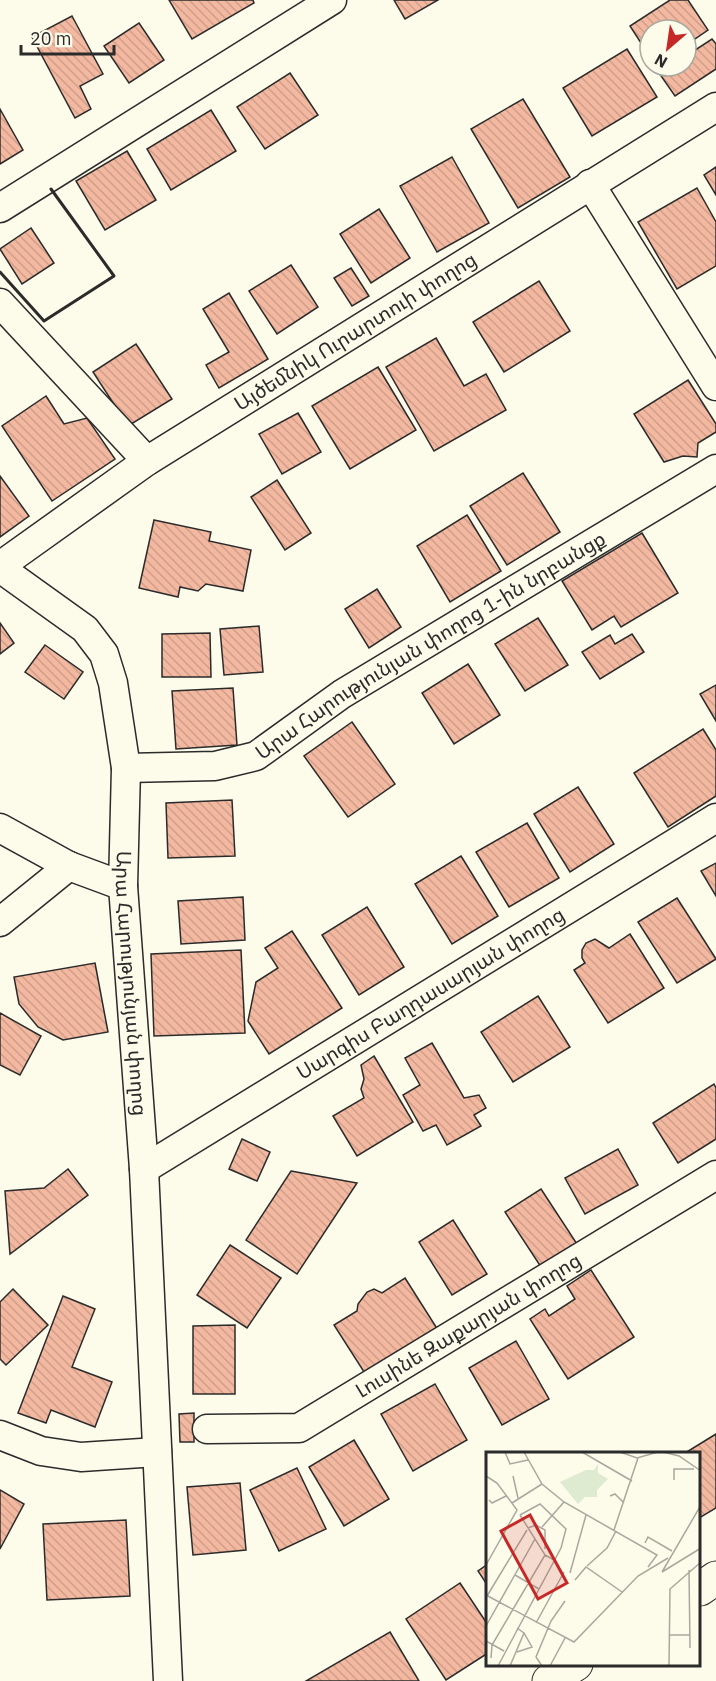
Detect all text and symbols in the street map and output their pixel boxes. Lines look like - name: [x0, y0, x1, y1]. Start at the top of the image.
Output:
- scale bar: [21, 18, 114, 56]
- north arrow: [638, 18, 698, 78]
- text: 20 m: [30, 27, 72, 50]
- text: N: [651, 50, 671, 73]
- street label: Այծեմնիկ Ուրարտուի փողոց: [229, 245, 481, 417]
- street label: Արա Հարությունյան փողոց 1-ին նրբանցք: [249, 525, 610, 765]
- street label: Արա Հարությունյան փողոց: [110, 850, 154, 1117]
- street label: Սարգիս Բաղդասարյան փողոց: [291, 900, 569, 1085]
- street label: Լուսինե Զաքարյան փողոց: [350, 1246, 586, 1404]
- inset map: [486, 1452, 701, 1666]

